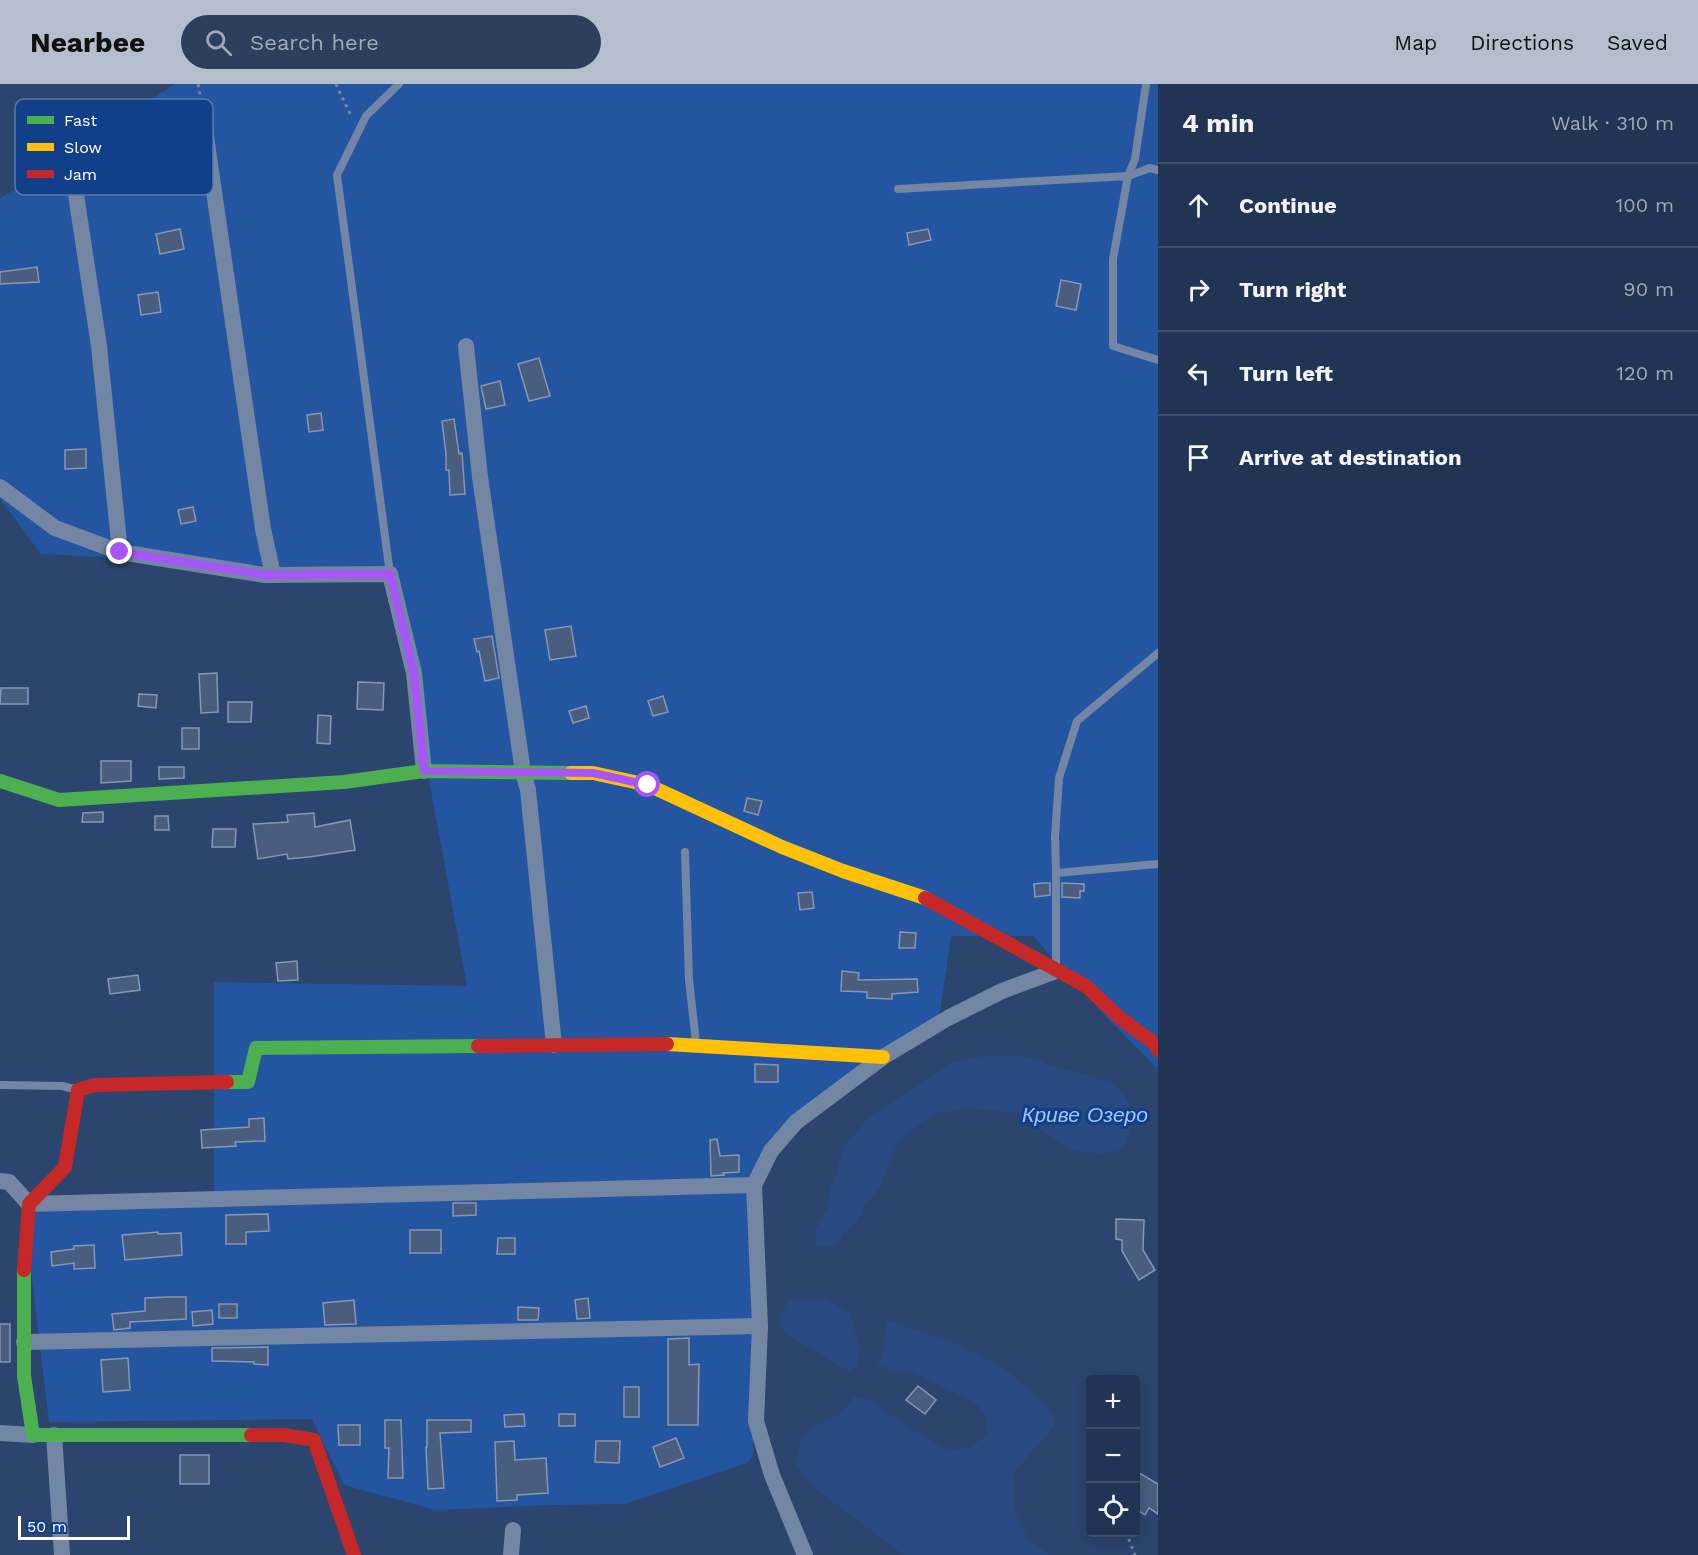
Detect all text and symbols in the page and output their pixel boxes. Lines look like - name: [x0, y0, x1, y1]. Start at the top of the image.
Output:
- search box: [181, 15, 601, 69]
- text: Nearbee: [30, 26, 145, 59]
- icon: search: [202, 26, 235, 59]
- text: Search here: [250, 30, 379, 55]
- text: Map: [1394, 30, 1437, 55]
- text: Directions: [1470, 30, 1574, 55]
- text: Saved: [1607, 30, 1668, 55]
- legend: [15, 99, 213, 195]
- text: 4 min: [1182, 108, 1254, 138]
- text: Fast: [64, 111, 97, 130]
- text: Walk · 310 m: [1551, 111, 1674, 135]
- text: Slow: [64, 138, 102, 157]
- text: Jam: [64, 165, 97, 184]
- icon: ahead: [1182, 189, 1215, 222]
- text: Continue: [1239, 193, 1337, 218]
- text: 100 m: [1615, 193, 1674, 217]
- icon: right: [1182, 273, 1215, 306]
- text: Turn right: [1239, 277, 1346, 302]
- text: 90 m: [1623, 277, 1674, 301]
- icon: left: [1182, 357, 1215, 390]
- text: Turn left: [1239, 361, 1333, 386]
- text: 120 m: [1616, 361, 1674, 385]
- icon: arrive: [1182, 441, 1215, 474]
- text: Arrive at destination: [1239, 445, 1462, 470]
- route end: [106, 538, 132, 564]
- route start: [634, 771, 660, 797]
- water label: Криве Озеро: [1022, 1102, 1148, 1127]
- map controls: [1086, 1375, 1140, 1537]
- button: +: [1086, 1375, 1140, 1429]
- button: −: [1086, 1429, 1140, 1483]
- button: locate: [1086, 1483, 1140, 1537]
- scale bar: [18, 1513, 130, 1540]
- text: 50 m: [27, 1517, 67, 1536]

